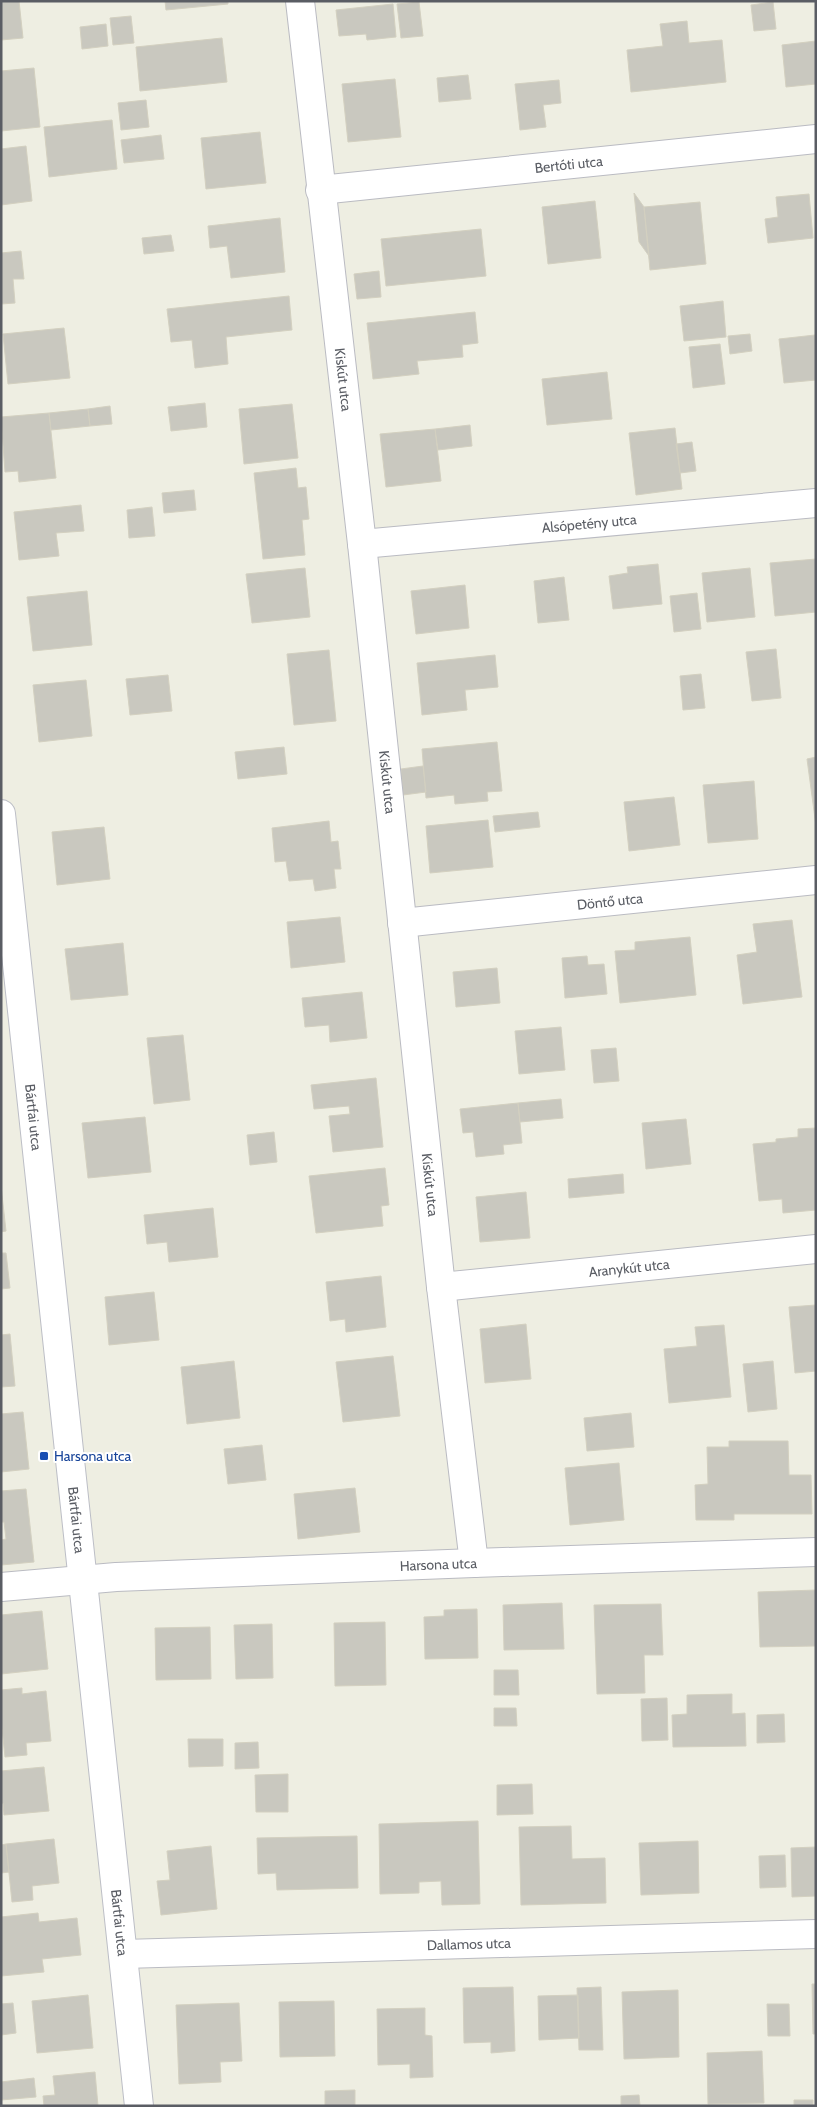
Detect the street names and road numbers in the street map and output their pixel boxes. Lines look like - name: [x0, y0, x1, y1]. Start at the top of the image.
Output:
- street label: Bertóti utca: [534, 152, 604, 177]
- street label: Kiskút utca: [331, 347, 356, 412]
- street label: Alsópetény utca: [541, 510, 638, 537]
- street label: Kiskút utca: [375, 750, 400, 815]
- street label: Döntő utca: [576, 889, 644, 914]
- street label: Bártfai utca: [21, 1083, 46, 1152]
- street label: Kiskút utca: [418, 1152, 442, 1218]
- street label: Aranykút utca: [588, 1255, 671, 1281]
- street label: Bártfai utca: [64, 1486, 89, 1554]
- street label: Harsona utca: [399, 1554, 478, 1575]
- street label: Bártfai utca: [107, 1889, 132, 1957]
- street label: Dallamos utca: [427, 1934, 511, 1954]

